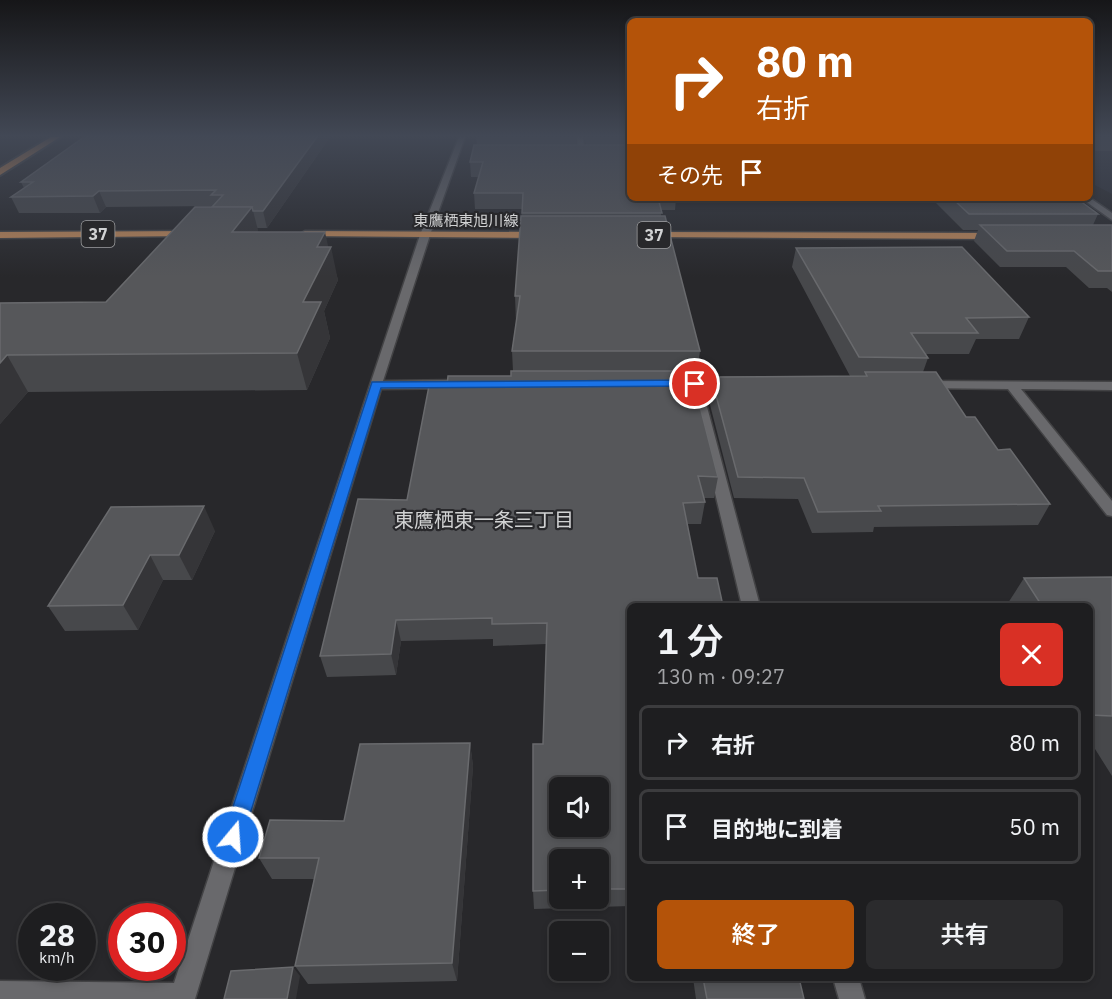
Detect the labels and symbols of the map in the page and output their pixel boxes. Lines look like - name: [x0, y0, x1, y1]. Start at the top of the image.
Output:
- street label: 東鷹栖東旭川線: [413, 211, 519, 230]
- road number: 37: [82, 221, 114, 247]
- road number: 37: [638, 222, 670, 248]
- pin: [669, 358, 720, 409]
- district label: 東鷹栖東一条三丁目: [394, 506, 574, 533]
- position arrow: [201, 805, 265, 869]
- speed limit sign: 30: [108, 903, 186, 981]

